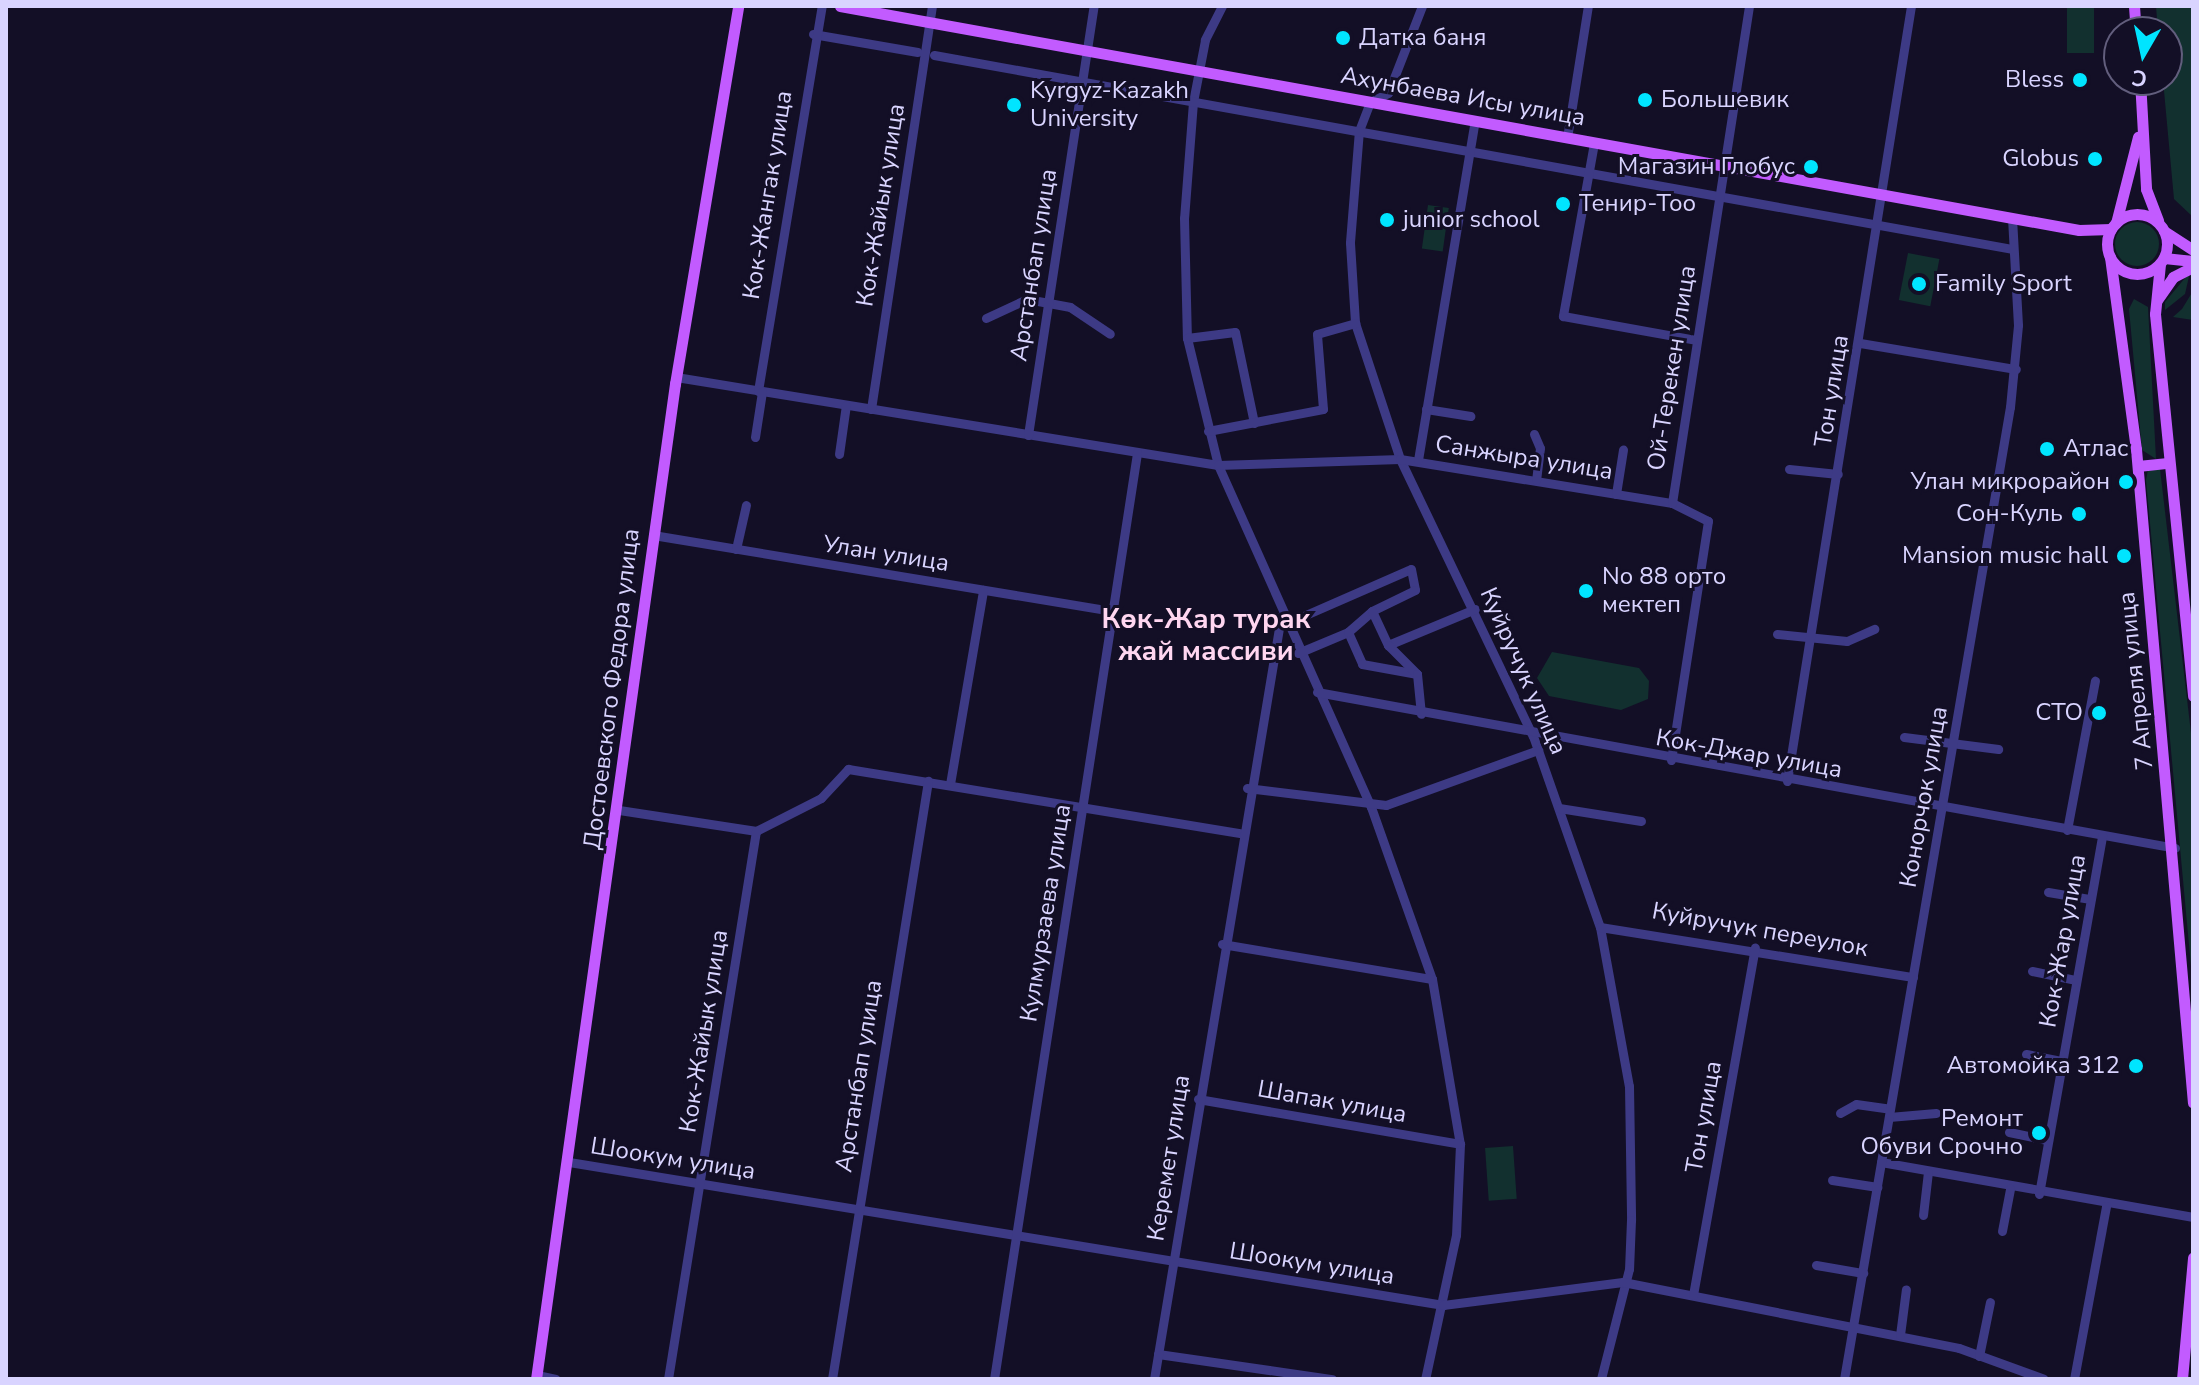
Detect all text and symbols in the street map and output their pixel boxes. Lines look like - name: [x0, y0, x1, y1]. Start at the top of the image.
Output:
- north arrow: [2103, 16, 2183, 96]
- place label: Датка баня: [1359, 24, 1487, 52]
- marker: Датка баня: [1334, 29, 1352, 47]
- street label: Ахунбаева Исы улица: [1338, 61, 1588, 133]
- text: С: [2130, 62, 2149, 94]
- place label: Bless: [2005, 66, 2064, 94]
- marker: Bless: [2071, 71, 2089, 89]
- place label: Kyrgyz-Kazakh University: [1030, 77, 1189, 133]
- place label: Большевик: [1661, 86, 1789, 114]
- street label: Кок-Жангак улица: [737, 89, 799, 301]
- marker: Большевик: [1636, 91, 1654, 109]
- marker: Kyrgyz-Kazakh University: [1005, 96, 1023, 114]
- street label: Кок-Жайык улица: [851, 101, 911, 309]
- place label: Globus: [2002, 145, 2079, 173]
- marker: Globus: [2086, 150, 2104, 168]
- place label: Магазин Глобус: [1618, 153, 1795, 181]
- marker: Магазин Глобус: [1802, 158, 1820, 176]
- street label: Арстанбап улица: [1005, 167, 1063, 363]
- place label: Тенир-Тоо: [1579, 190, 1696, 218]
- marker: Тенир-Тоо: [1554, 195, 1572, 213]
- place label: junior school: [1403, 206, 1540, 234]
- marker: junior school: [1378, 211, 1396, 229]
- street label: Ой-Терекен улица: [1642, 263, 1702, 473]
- place label: Family Sport: [1935, 270, 2072, 298]
- marker: Family Sport: [1910, 275, 1928, 293]
- street label: Тон улица: [1809, 333, 1855, 449]
- street label: Санжыра улица: [1433, 430, 1615, 486]
- place label: Атлас: [2063, 435, 2128, 463]
- marker: Атлас: [2038, 440, 2056, 458]
- place label: Улан микрорайон: [1910, 468, 2110, 496]
- marker: Улан микрорайон: [2117, 473, 2135, 491]
- place label: Сон-Куль: [1956, 500, 2063, 528]
- marker: Сон-Куль: [2070, 505, 2088, 523]
- street label: Достоевского Федора улица: [578, 527, 646, 851]
- street label: Улан улица: [821, 530, 951, 578]
- place label: Mansion music hall: [1902, 542, 2108, 570]
- marker: Mansion music hall: [2115, 547, 2133, 565]
- place label: No 88 орто мектеп: [1602, 563, 1726, 619]
- marker: No 88 орто мектеп: [1577, 582, 1595, 600]
- street label: Куйручук улица: [1473, 583, 1573, 759]
- street label: 7 Апреля улица: [2112, 590, 2160, 772]
- district label: Көк-Жар турак жай массиви: [1102, 602, 1310, 668]
- place label: СТО: [2035, 699, 2083, 727]
- street label: Конорчок улица: [1894, 704, 1954, 890]
- marker: СТО: [2090, 704, 2108, 722]
- street label: Кок-Джар улица: [1654, 723, 1844, 785]
- street label: Кулмурзаева улица: [1015, 802, 1077, 1024]
- street label: Кок-Жар улица: [2034, 852, 2092, 1030]
- street label: Куйручук переулок: [1650, 897, 1870, 963]
- street label: Кок-Жайык улица: [674, 927, 734, 1135]
- street label: Арстанбап улица: [830, 978, 888, 1174]
- place label: Автомойка 312: [1947, 1052, 2120, 1080]
- marker: Автомойка 312: [2127, 1057, 2145, 1075]
- street label: Тон улица: [1680, 1059, 1728, 1175]
- street label: Керемет улица: [1142, 1073, 1196, 1243]
- street label: Шапак улица: [1255, 1075, 1409, 1129]
- place label: Ремонт Обуви Срочно: [1860, 1105, 2023, 1161]
- marker: Ремонт Обуви Срочно: [2030, 1124, 2048, 1142]
- street label: Шоокум улица: [588, 1132, 758, 1186]
- street label: Шоокум улица: [1227, 1237, 1397, 1291]

